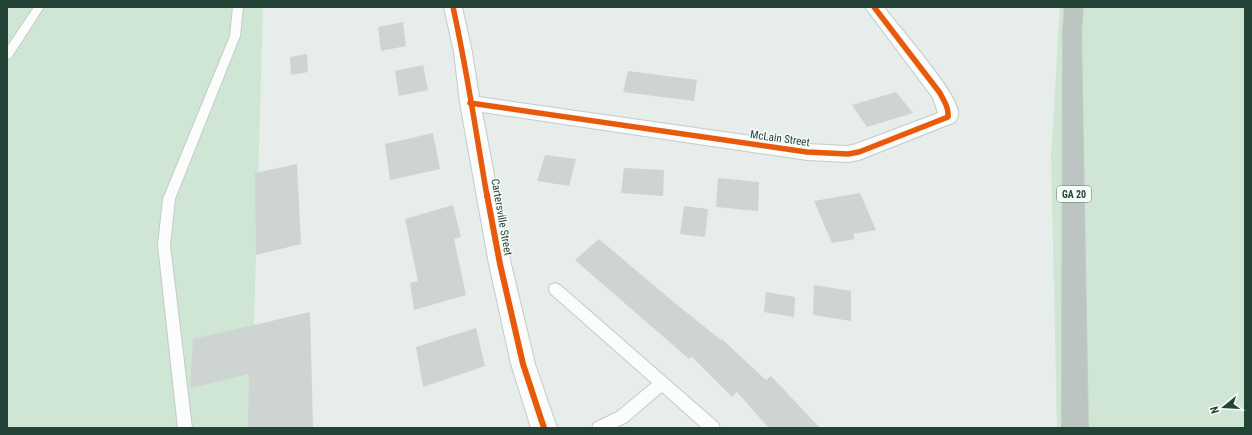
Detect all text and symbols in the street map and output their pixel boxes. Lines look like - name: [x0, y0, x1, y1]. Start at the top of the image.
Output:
- street label: McLain Street: [749, 128, 811, 149]
- street label: Cartersville Street: [488, 178, 515, 256]
- road number: GA 20: [1057, 186, 1091, 202]
- north arrow: [1204, 387, 1244, 427]
- text: N: [1208, 404, 1222, 415]

